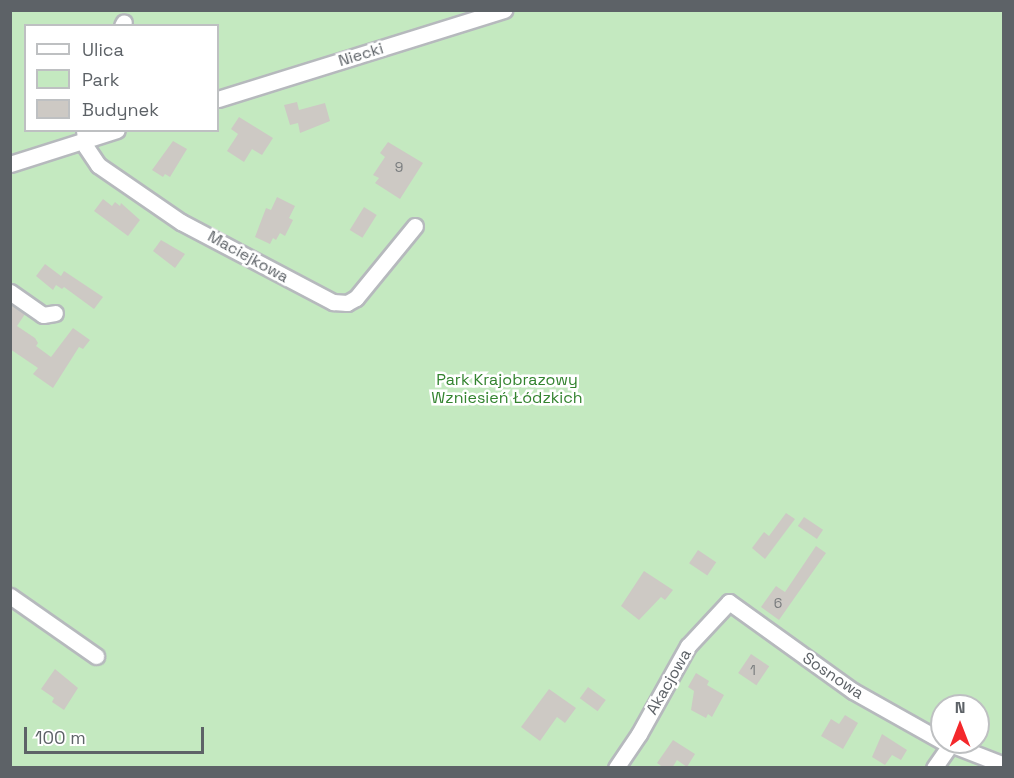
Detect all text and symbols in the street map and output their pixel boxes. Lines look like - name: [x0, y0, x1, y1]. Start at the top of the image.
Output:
- legend: [24, 24, 219, 132]
- text: Ulica: [82, 38, 124, 61]
- street label: Niecki: [336, 39, 386, 71]
- text: Park: [82, 68, 119, 91]
- text: Budynek: [82, 98, 159, 121]
- house number: 9: [395, 159, 403, 175]
- street label: Maciejkowa: [204, 227, 292, 287]
- park label: Park Krajobrazowy Wzniesień Łódzkich: [431, 370, 583, 408]
- house number: 6: [774, 595, 782, 611]
- street label: Akacjowa: [643, 646, 695, 718]
- street label: Sosnowa: [799, 649, 867, 703]
- house number: 1: [750, 662, 756, 678]
- north arrow: [930, 694, 990, 754]
- text: N: [955, 697, 965, 718]
- scale bar: [27, 715, 207, 753]
- text: 100 m: [35, 726, 86, 749]

